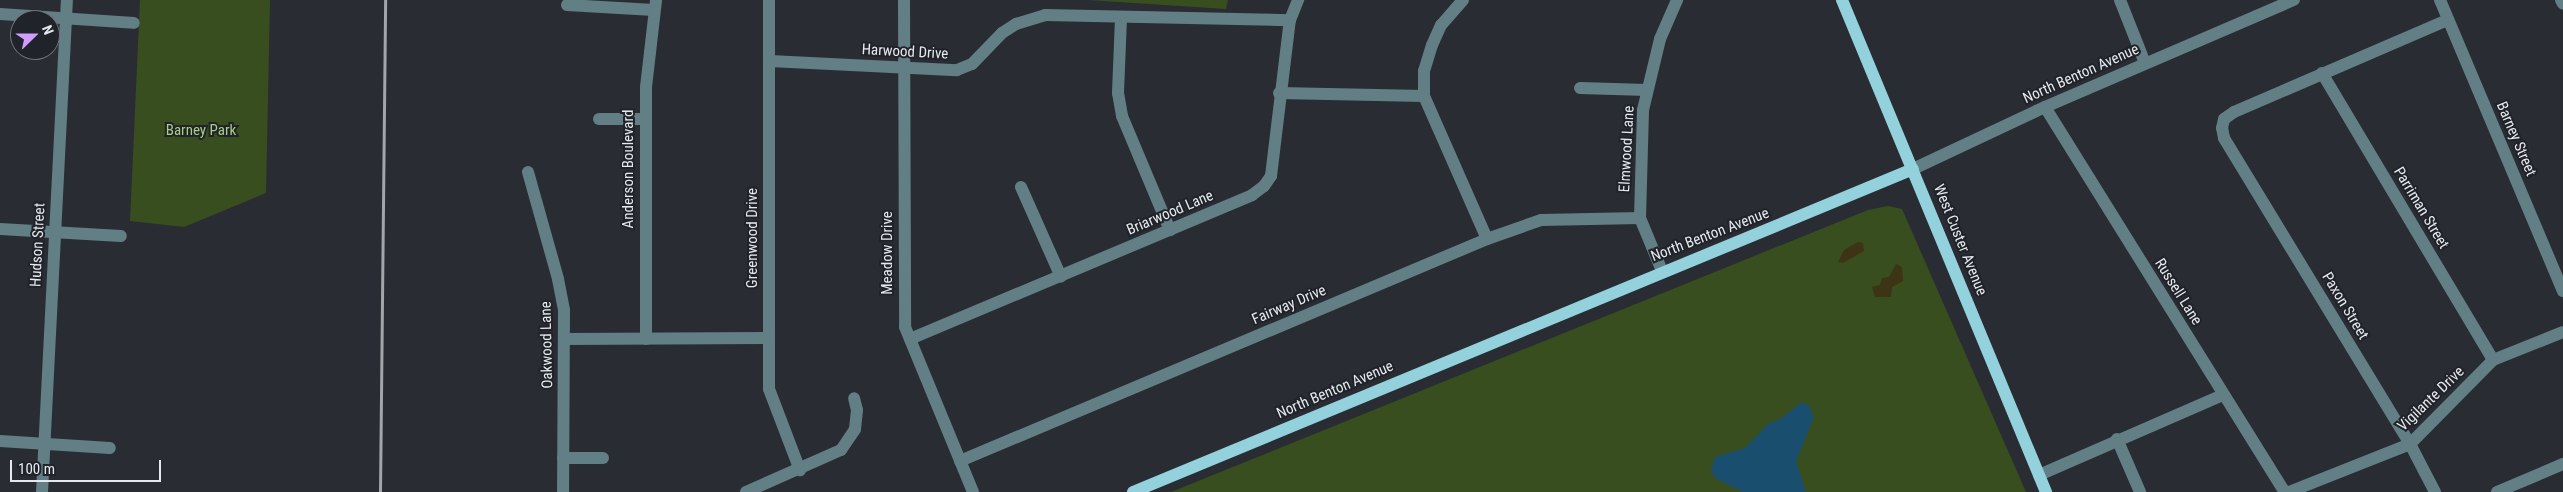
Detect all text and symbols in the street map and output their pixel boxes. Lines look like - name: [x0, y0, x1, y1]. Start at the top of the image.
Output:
- north arrow: [10, 10, 60, 60]
- text: N: [39, 23, 57, 37]
- street label: North Benton Avenue: [2020, 40, 2142, 108]
- street label: Harwood Drive: [861, 41, 949, 63]
- street label: Barney Street: [2492, 99, 2540, 179]
- street label: Elmwood Lane: [1616, 105, 1638, 193]
- street label: Anderson Boulevard: [620, 110, 638, 228]
- park label: Barney Park: [166, 122, 236, 140]
- street label: Parriman Street: [2390, 164, 2452, 252]
- street label: West Custer Avenue: [1930, 182, 1990, 298]
- street label: Briarwood Lane: [1124, 187, 1216, 239]
- street label: Greenwood Drive: [744, 188, 762, 288]
- street label: Hudson Street: [27, 202, 49, 288]
- street label: North Benton Avenue: [1648, 204, 1772, 266]
- street label: Meadow Drive: [879, 211, 897, 295]
- street label: Russell Lane: [2151, 255, 2205, 329]
- street label: Paxon Street: [2318, 269, 2372, 343]
- street label: Fairway Drive: [1249, 281, 1329, 329]
- street label: Oakwood Lane: [537, 301, 557, 389]
- street label: North Benton Avenue: [1274, 357, 1396, 423]
- street label: Vigilante Drive: [2394, 363, 2468, 435]
- scale bar: [12, 450, 164, 482]
- text: 100 m: [18, 460, 55, 478]

